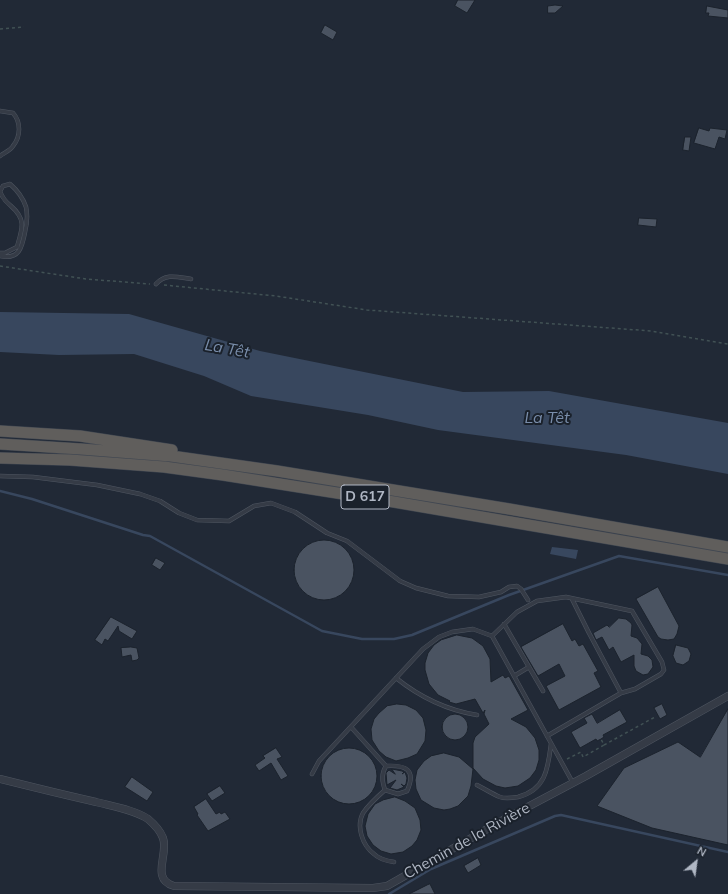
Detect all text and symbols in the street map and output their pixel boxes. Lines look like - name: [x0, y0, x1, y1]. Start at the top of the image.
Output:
- water label: La Têt: [203, 336, 251, 362]
- water label: La Têt: [524, 408, 570, 428]
- road number: D 617: [341, 485, 389, 509]
- street label: Chemin de la Rivière: [401, 799, 533, 883]
- north arrow: [676, 842, 716, 882]
- text: N: [695, 843, 709, 860]

